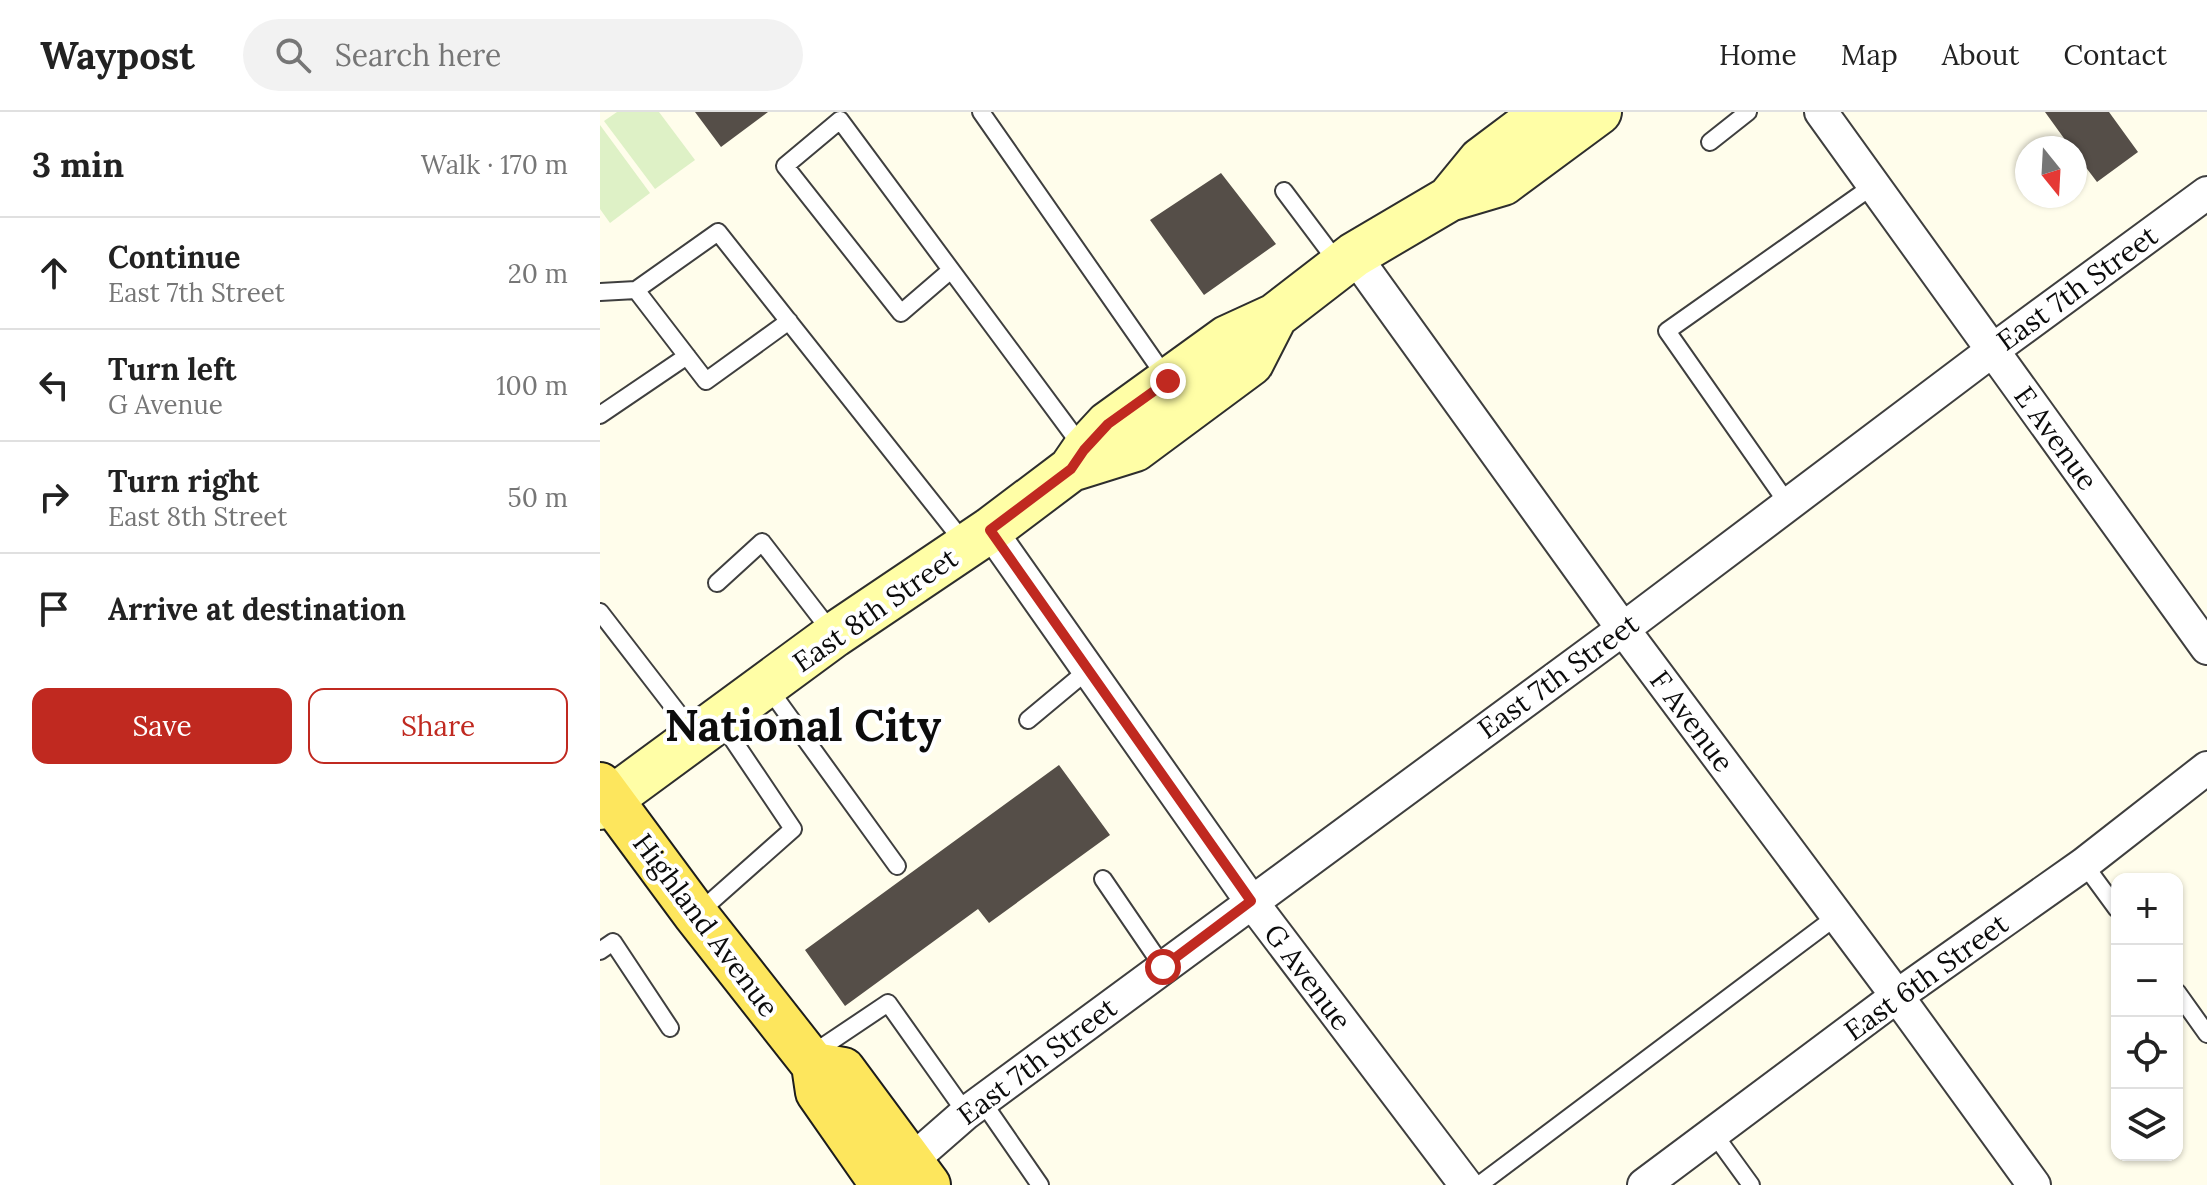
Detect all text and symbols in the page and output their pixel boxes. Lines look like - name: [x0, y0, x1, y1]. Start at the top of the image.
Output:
- search box: [243, 19, 803, 91]
- text: Waypost: [40, 31, 195, 79]
- icon: search: [271, 33, 315, 77]
- text: Search here: [335, 36, 501, 74]
- text: Home: [1719, 37, 1797, 73]
- text: Map: [1841, 37, 1898, 73]
- text: About: [1942, 37, 2019, 73]
- text: Contact: [2063, 37, 2167, 73]
- north arrow: [2015, 136, 2087, 208]
- text: 3 min: [32, 143, 124, 186]
- text: Walk · 170 m: [421, 148, 568, 181]
- street label: East 7th Street: [1989, 217, 2165, 358]
- text: Continue: [108, 238, 240, 276]
- icon: ahead: [32, 251, 76, 295]
- text: 20 m: [508, 257, 568, 290]
- text: East 7th Street: [108, 276, 285, 309]
- text: Turn left: [108, 350, 236, 388]
- icon: left: [32, 363, 76, 407]
- route end: [1150, 363, 1186, 399]
- text: 100 m: [496, 369, 568, 402]
- street label: E Avenue: [2006, 379, 2106, 497]
- text: G Avenue: [108, 388, 223, 421]
- text: Turn right: [108, 462, 259, 500]
- icon: right: [32, 475, 76, 519]
- text: 50 m: [508, 481, 568, 514]
- text: East 8th Street: [108, 500, 287, 533]
- street label: East 8th Street: [786, 540, 965, 680]
- icon: arrive: [32, 587, 76, 631]
- text: Arrive at destination: [108, 590, 406, 628]
- street label: East 7th Street: [1470, 605, 1646, 746]
- street label: F Avenue: [1642, 663, 1742, 779]
- button: Save: [32, 688, 292, 764]
- button: Share: [308, 688, 568, 764]
- district label: National City: [665, 697, 942, 753]
- street label: Highland Avenue: [625, 826, 787, 1024]
- map controls: [2111, 873, 2183, 1161]
- button: +: [2111, 873, 2183, 945]
- street label: East 6th Street: [1837, 905, 2015, 1048]
- street label: G Avenue: [1256, 917, 1360, 1037]
- button: −: [2111, 945, 2183, 1017]
- route start: [1145, 949, 1181, 985]
- street label: East 7th Street: [950, 989, 1124, 1133]
- button: locate: [2111, 1017, 2183, 1089]
- button: layers: [2111, 1089, 2183, 1161]

